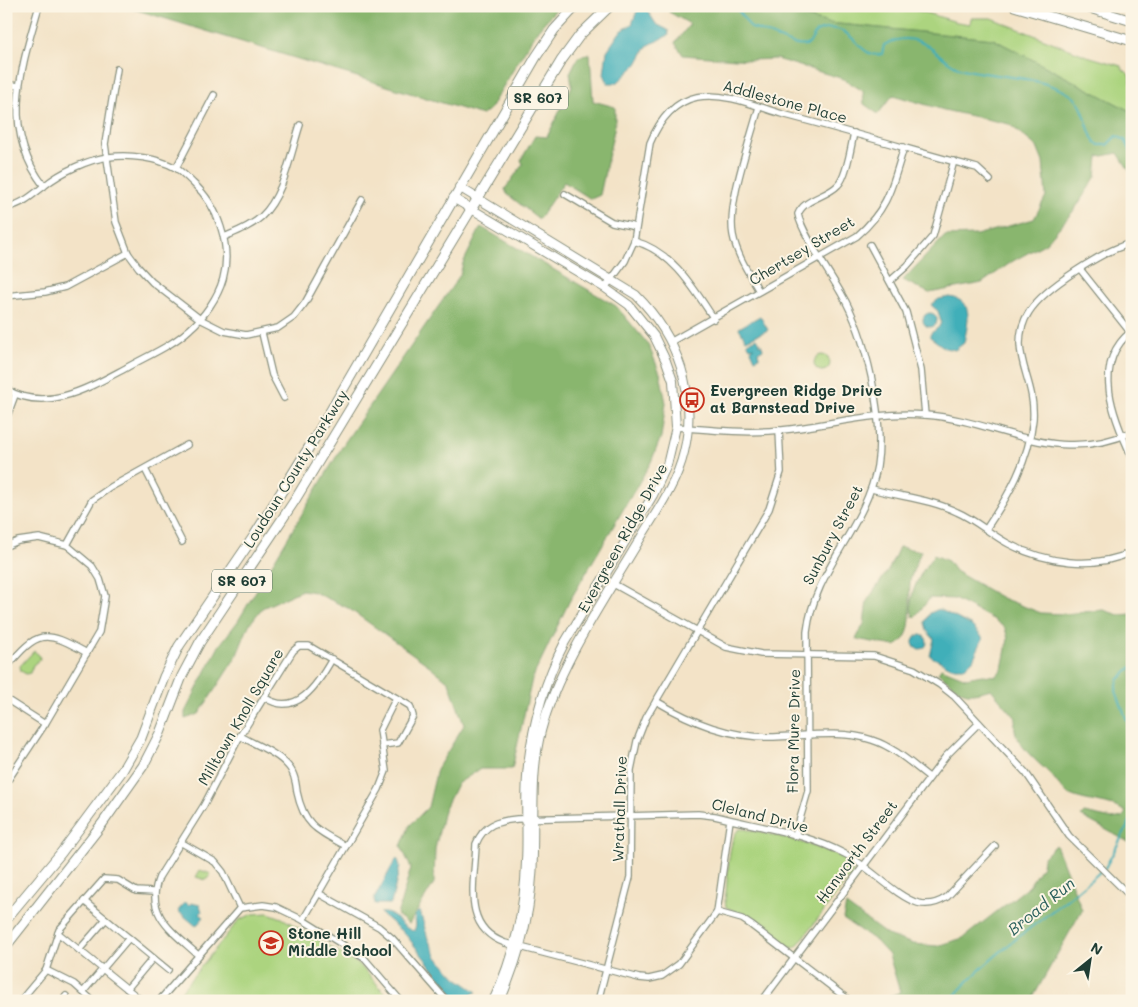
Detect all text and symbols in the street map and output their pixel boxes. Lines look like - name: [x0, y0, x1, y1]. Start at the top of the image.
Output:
- street label: Addlestone Place: [721, 75, 850, 127]
- road number: SR 607: [508, 86, 568, 110]
- street label: Chertsey Street: [745, 211, 858, 290]
- place label: Evergreen Ridge Drive at Barnstead Drive: [710, 380, 882, 417]
- street label: Loudoun County Parkway: [238, 385, 352, 551]
- bus stop icon: Evergreen Ridge Drive at Barnstead Drive: [679, 387, 705, 413]
- street label: Evergreen Ridge Drive: [573, 459, 671, 616]
- street label: Sunbury Street: [797, 481, 867, 588]
- road number: SR 607: [212, 570, 272, 592]
- street label: Milltown Knoll Square: [193, 644, 288, 789]
- street label: Flora Mure Drive: [782, 669, 804, 793]
- street label: Wrathall Drive: [607, 755, 631, 863]
- street label: Cleland Drive: [710, 793, 811, 837]
- street label: Hanworth Street: [811, 796, 902, 907]
- water label: Broad Run: [1003, 872, 1079, 939]
- place label: Stone Hill Middle School: [288, 923, 392, 960]
- school or university icon: Stone Hill Middle School: [258, 930, 284, 956]
- north arrow: [1066, 934, 1116, 984]
- text: N: [1087, 937, 1106, 959]

